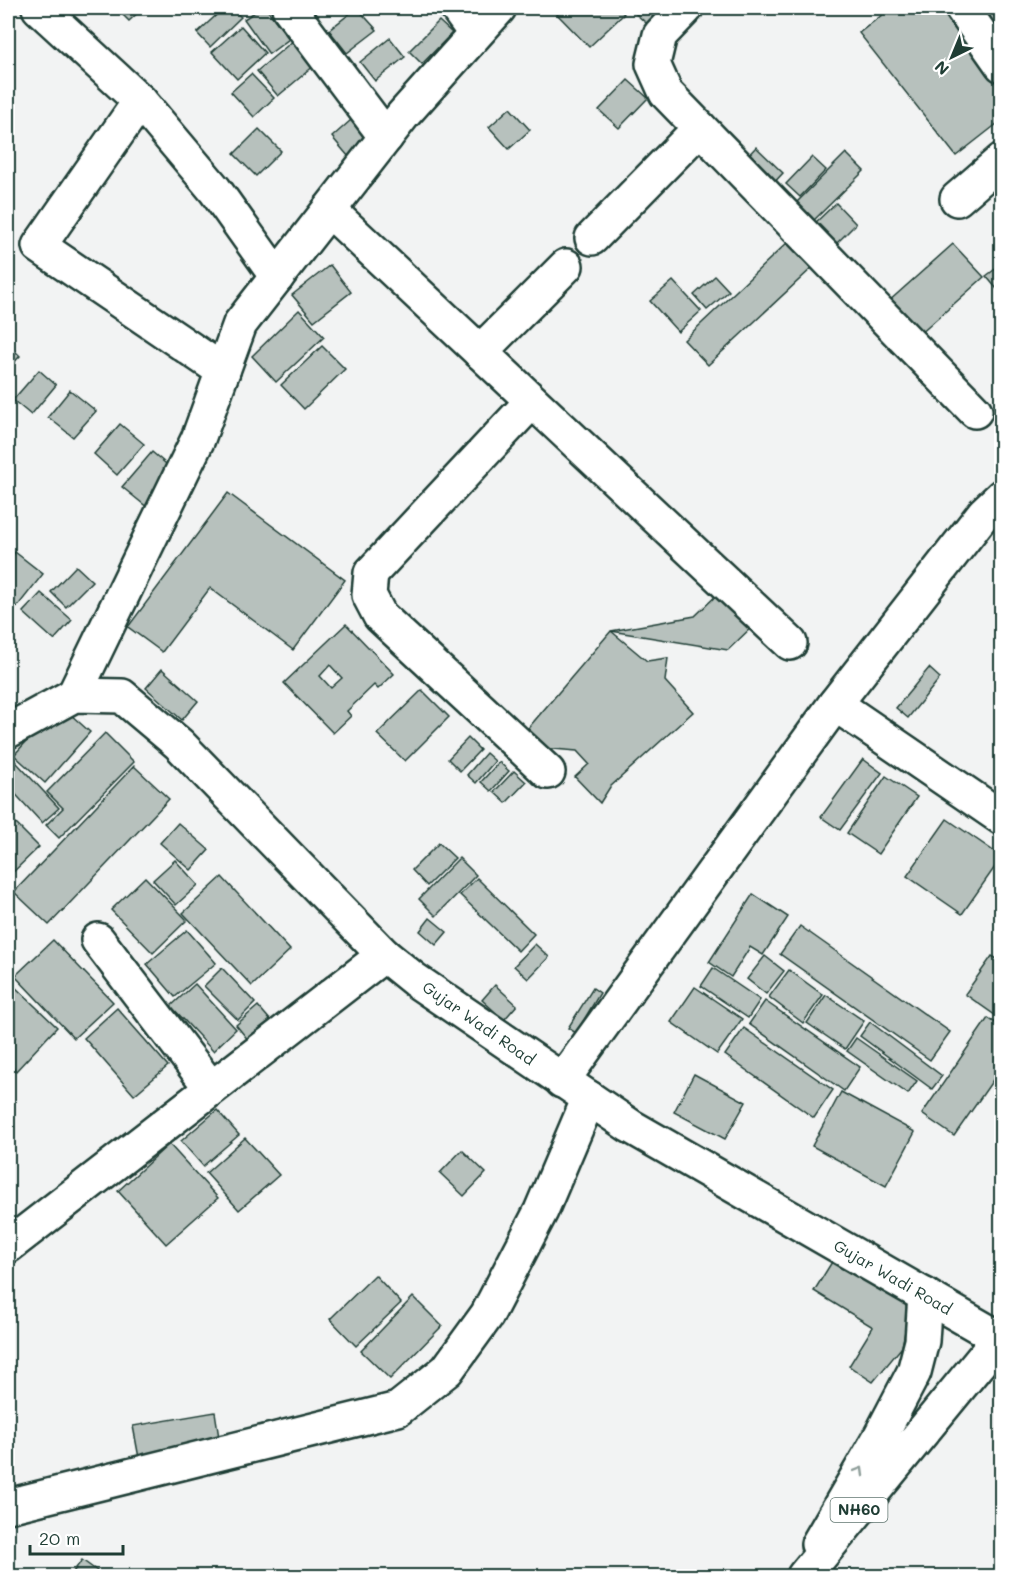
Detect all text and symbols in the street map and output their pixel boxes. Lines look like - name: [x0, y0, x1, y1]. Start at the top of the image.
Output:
- north arrow: [922, 27, 982, 87]
- text: N: [930, 57, 953, 80]
- street label: Gujar Wadi Road: [419, 976, 540, 1069]
- street label: Gujar Wadi Road: [830, 1234, 956, 1319]
- one-way arrow: [853, 1467, 865, 1478]
- road number: NH60: [830, 1498, 888, 1522]
- scale bar: [30, 1518, 123, 1556]
- text: 20 m: [39, 1526, 80, 1550]

